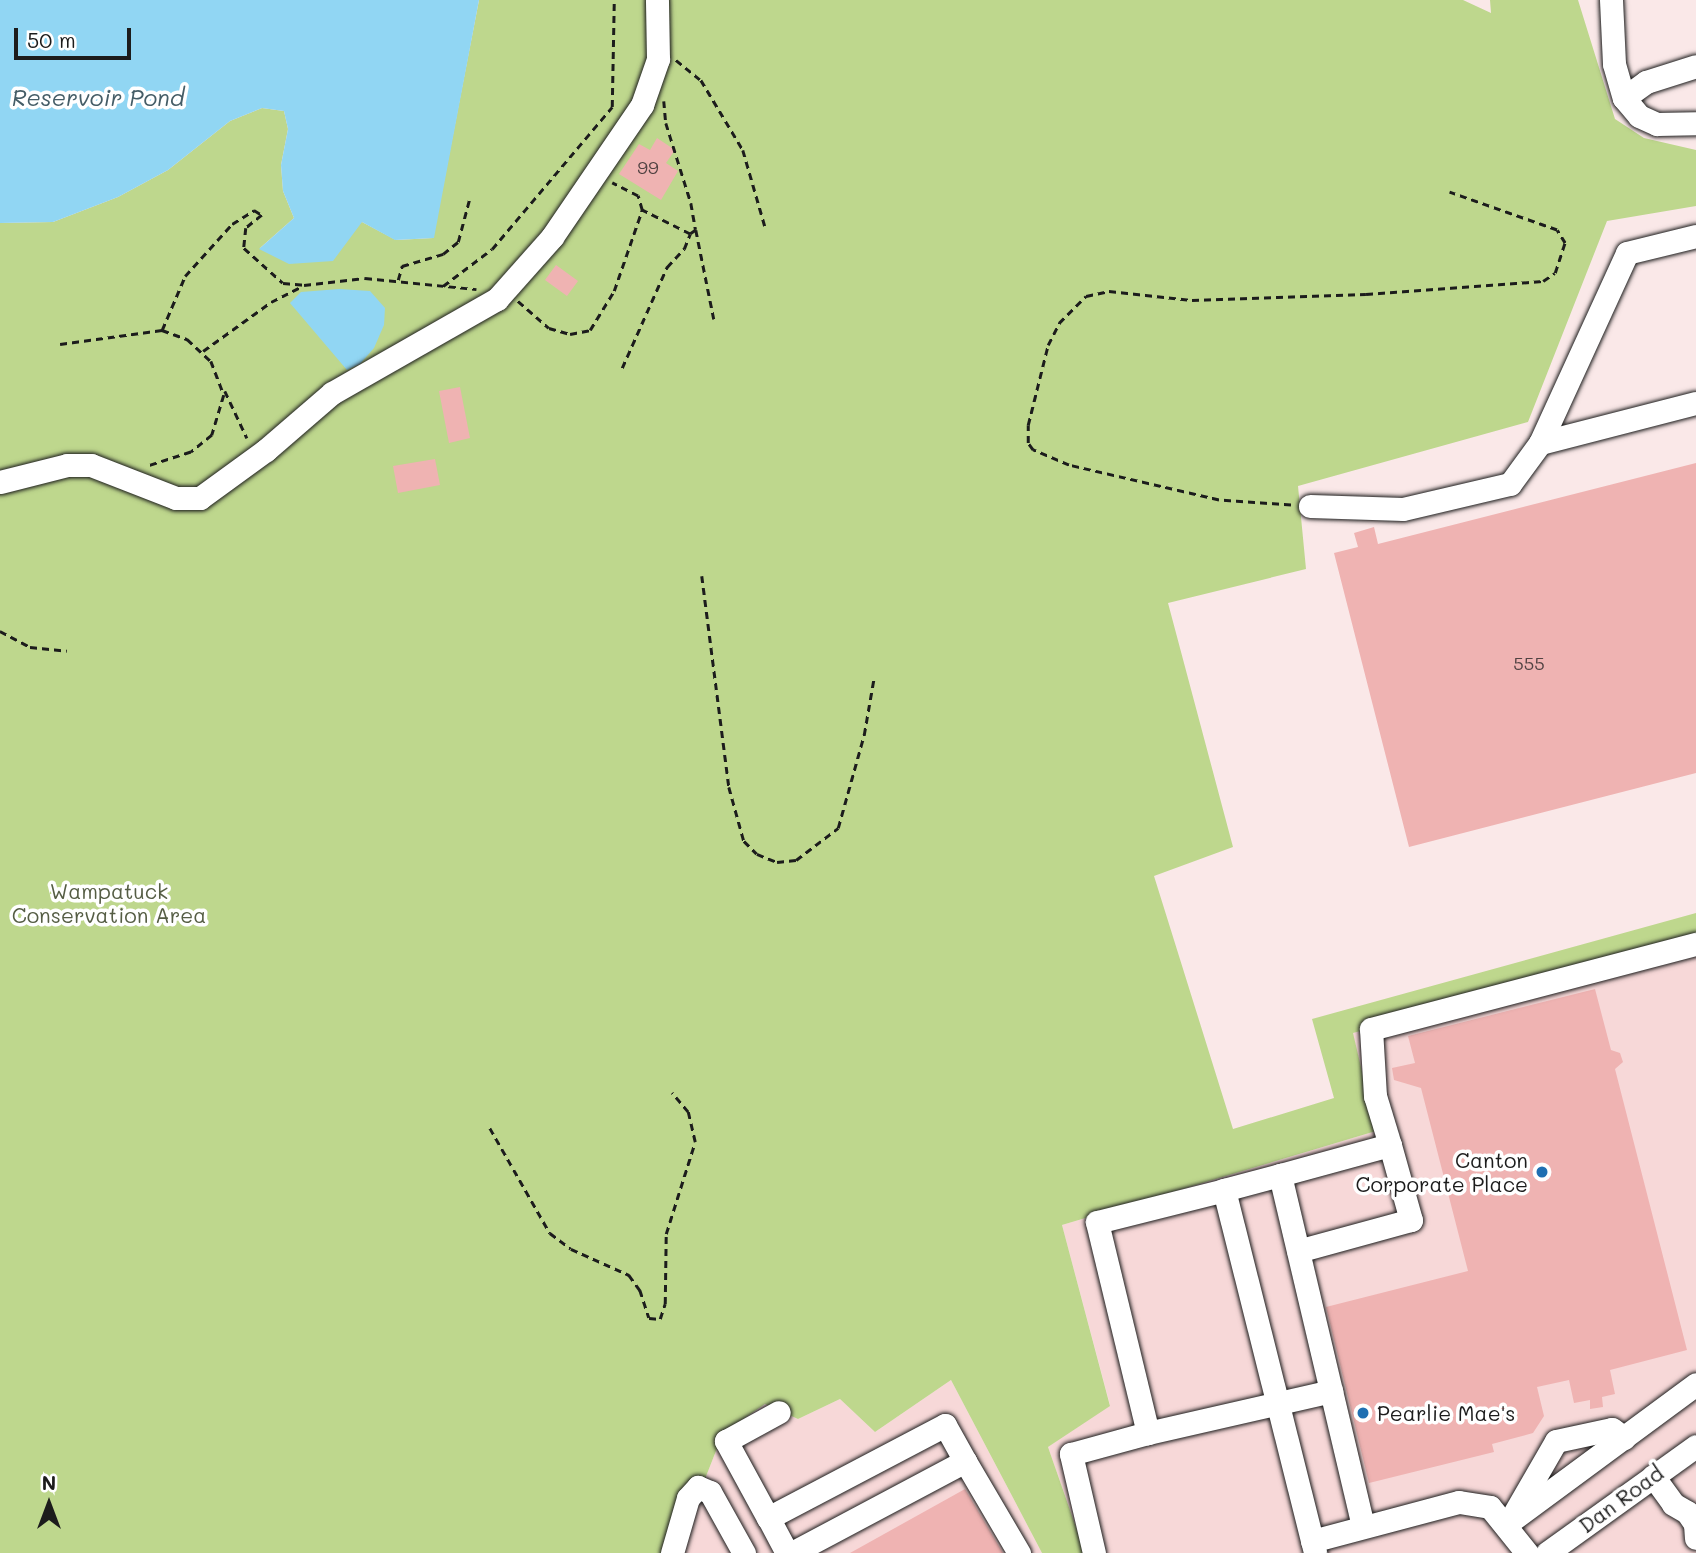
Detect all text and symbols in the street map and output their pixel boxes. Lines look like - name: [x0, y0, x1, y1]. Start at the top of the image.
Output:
- scale bar: [18, 14, 135, 58]
- text: 50 m: [27, 26, 76, 53]
- water label: Reservoir Pond: [12, 83, 184, 111]
- house number: 99: [637, 156, 659, 178]
- house number: 555: [1513, 652, 1545, 674]
- park label: Wampatuck Conservation Area: [12, 878, 206, 928]
- place label: Canton Corporate Place: [1355, 1147, 1528, 1197]
- marker: Canton Corporate Place: [1534, 1164, 1550, 1180]
- place label: Pearlie Mae's: [1377, 1400, 1516, 1426]
- marker: Pearlie Mae's: [1355, 1405, 1371, 1421]
- street label: Dan Road: [1574, 1460, 1668, 1538]
- north arrow: [14, 1469, 84, 1539]
- text: N: [42, 1470, 56, 1495]

